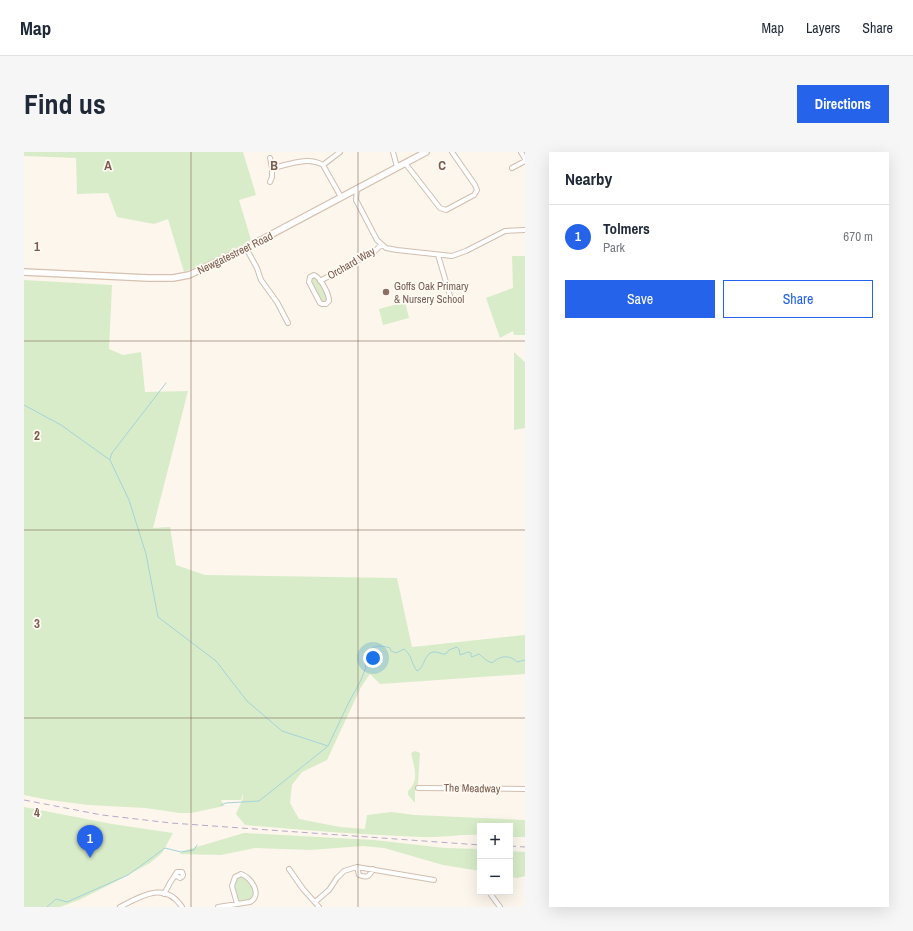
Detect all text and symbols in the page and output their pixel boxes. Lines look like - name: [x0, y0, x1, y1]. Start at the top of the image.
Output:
- text: Map: [20, 15, 51, 41]
- text: Map: [762, 19, 784, 37]
- text: Layers: [806, 19, 840, 37]
- text: Share: [862, 19, 893, 37]
- text: Find us: [24, 85, 106, 123]
- button: Directions: [797, 85, 889, 123]
- text: A: [104, 157, 112, 174]
- text: B: [270, 157, 278, 174]
- text: C: [438, 157, 446, 174]
- text: Nearby: [565, 167, 612, 190]
- text: Tolmers: [603, 218, 650, 239]
- text: 1: [575, 228, 581, 245]
- text: 670 m: [843, 228, 873, 245]
- street label: Newgatestreet Road: [195, 229, 275, 277]
- text: 1: [34, 238, 40, 255]
- text: Park: [603, 239, 625, 256]
- street label: Orchard Way: [325, 243, 378, 282]
- place label: Goffs Oak Primary & Nursery School: [394, 279, 469, 306]
- button: Save: [565, 280, 715, 318]
- button: Share: [723, 280, 873, 318]
- marker: Goffs Oak Primary & Nursery School: [381, 287, 391, 297]
- text: 2: [34, 427, 40, 444]
- text: 3: [34, 615, 40, 632]
- your location: [363, 648, 383, 668]
- street label: The Meadway: [444, 781, 501, 796]
- text: 4: [34, 804, 40, 821]
- map controls: [477, 823, 513, 895]
- button: +: [477, 823, 513, 859]
- pin: 1: [77, 825, 103, 858]
- button: −: [477, 859, 513, 895]

